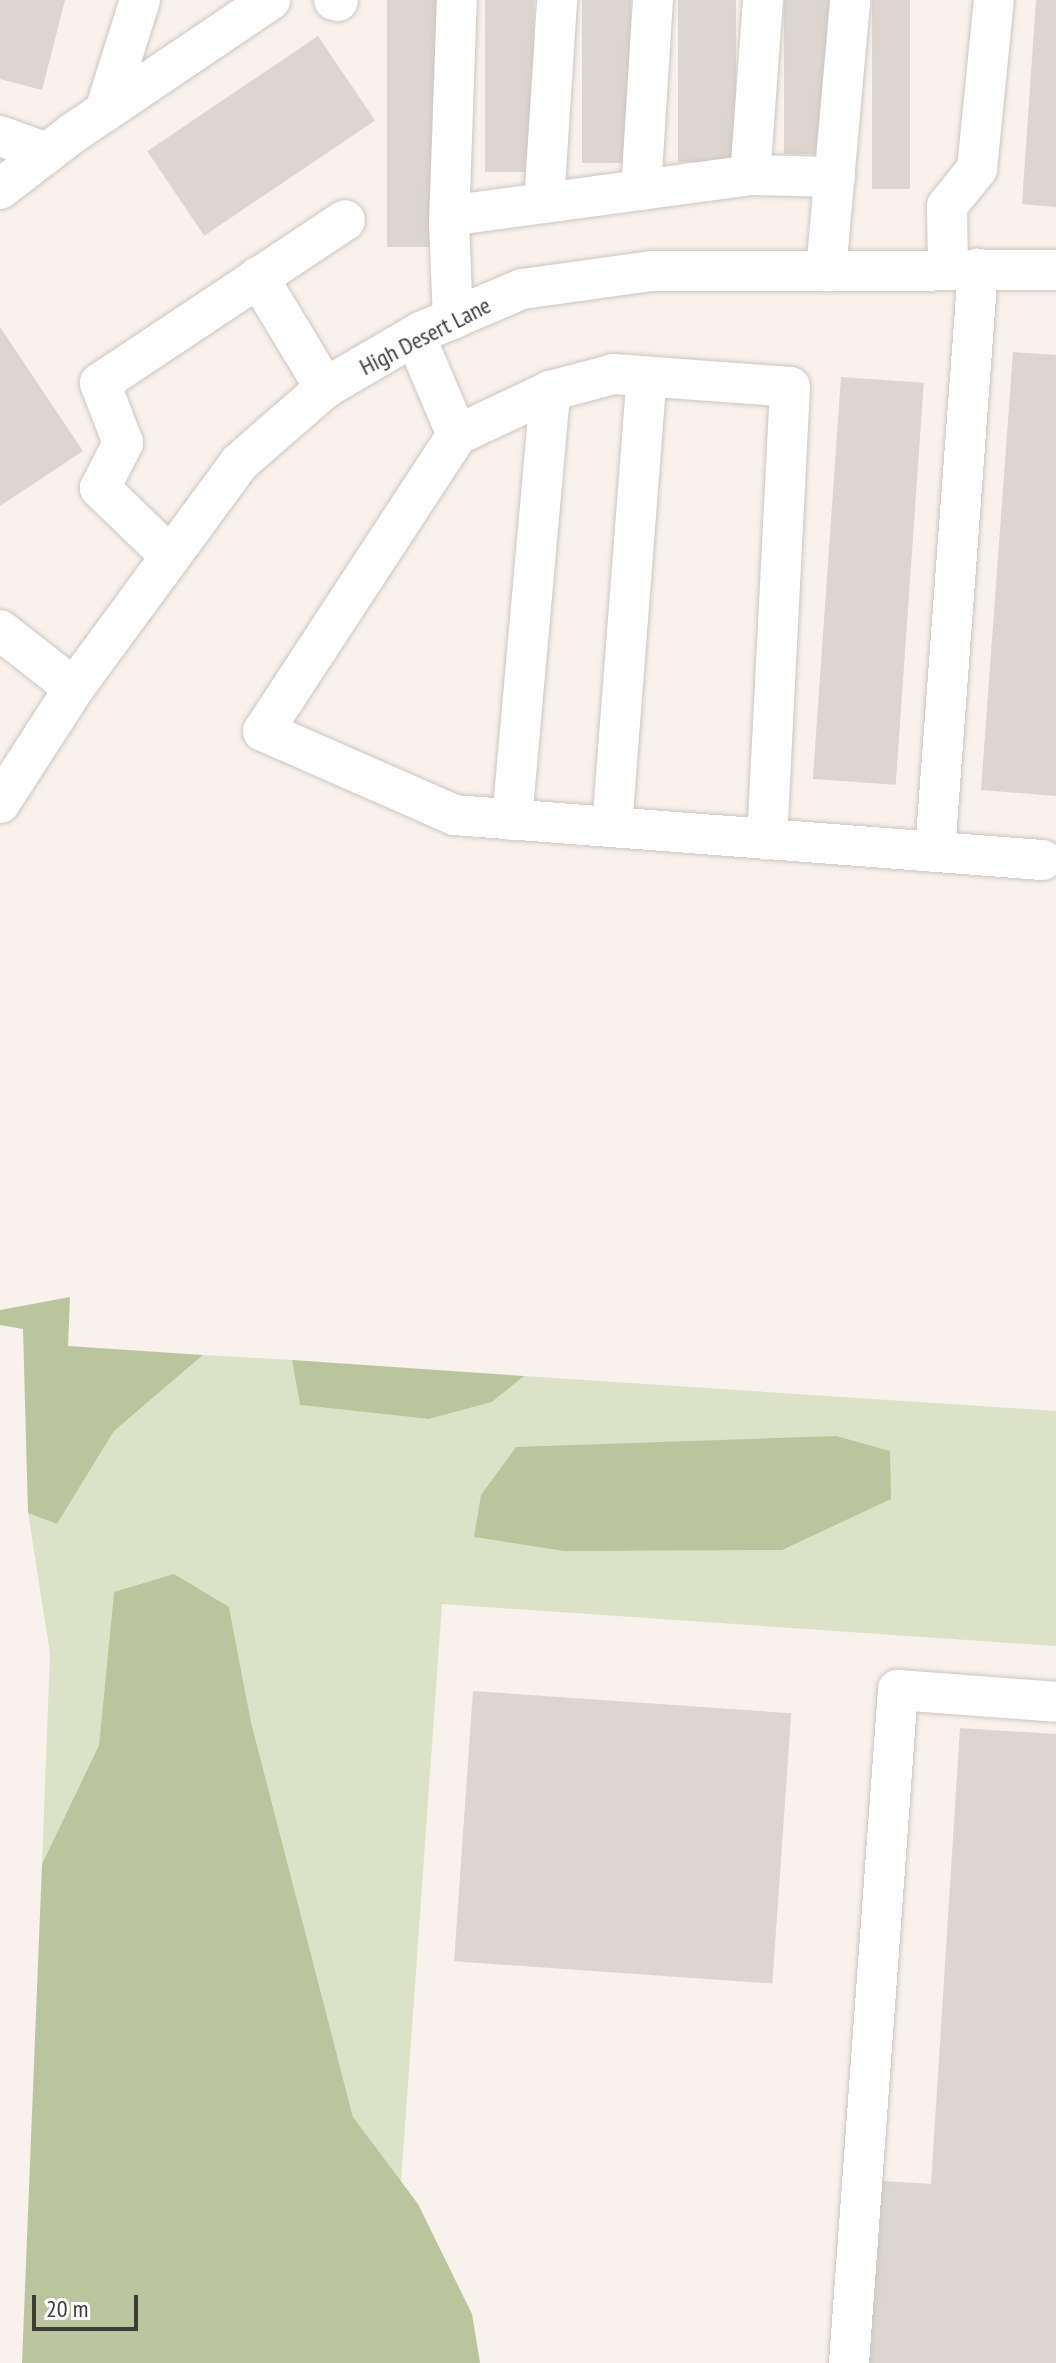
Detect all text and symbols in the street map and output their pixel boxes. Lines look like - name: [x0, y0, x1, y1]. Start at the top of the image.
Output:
- street label: High Desert Lane: [355, 291, 495, 381]
- scale bar: [36, 2279, 142, 2329]
- text: 20 m: [46, 2293, 88, 2324]

